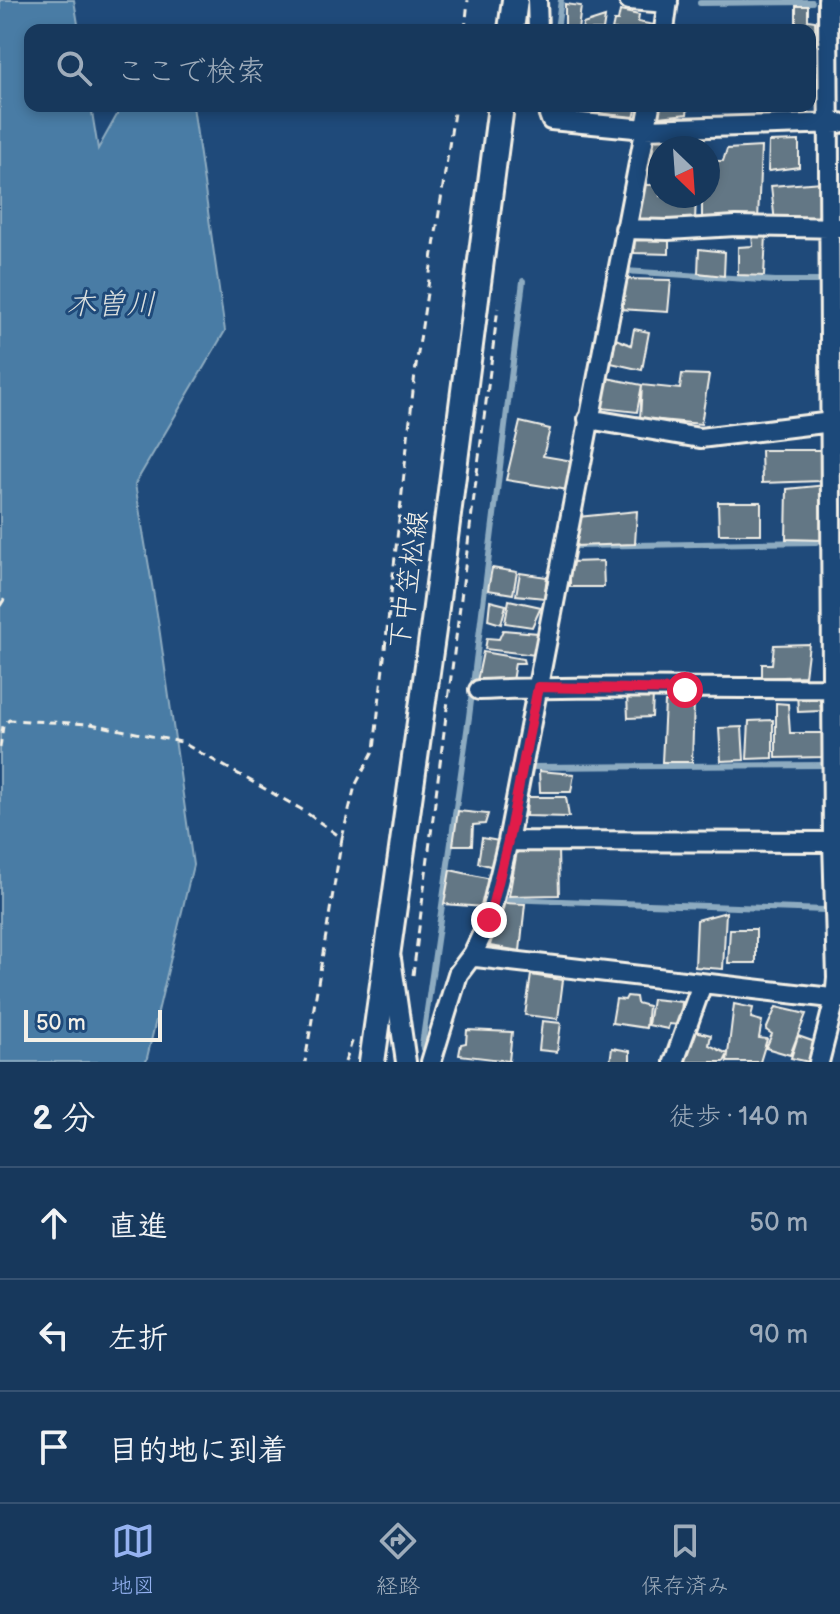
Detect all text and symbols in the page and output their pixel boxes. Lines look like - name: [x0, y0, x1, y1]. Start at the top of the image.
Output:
- search box: [24, 24, 816, 112]
- icon: search: [52, 46, 96, 90]
- text: ここで検索: [116, 54, 266, 90]
- north arrow: [648, 136, 720, 208]
- water label: 木曽川: [66, 287, 156, 323]
- street label: 下中笠松線: [383, 508, 435, 652]
- route start: [667, 672, 703, 708]
- route end: [471, 902, 507, 938]
- scale bar: [24, 1006, 162, 1042]
- text: 50 m: [36, 1010, 86, 1037]
- text: 2 分: [32, 1098, 96, 1139]
- text: 徒歩 · 140 m: [669, 1102, 808, 1133]
- icon: ahead: [32, 1201, 76, 1245]
- text: 50 m: [749, 1208, 808, 1239]
- text: 直進: [108, 1209, 168, 1245]
- icon: left: [32, 1313, 76, 1357]
- text: 90 m: [749, 1320, 808, 1351]
- text: 左折: [108, 1321, 168, 1357]
- icon: arrive: [32, 1425, 76, 1469]
- text: 目的地に到着: [108, 1433, 288, 1469]
- tab: 地図: [111, 1519, 155, 1600]
- tab: 経路: [376, 1519, 420, 1600]
- tab: 保存済み: [641, 1519, 729, 1600]

